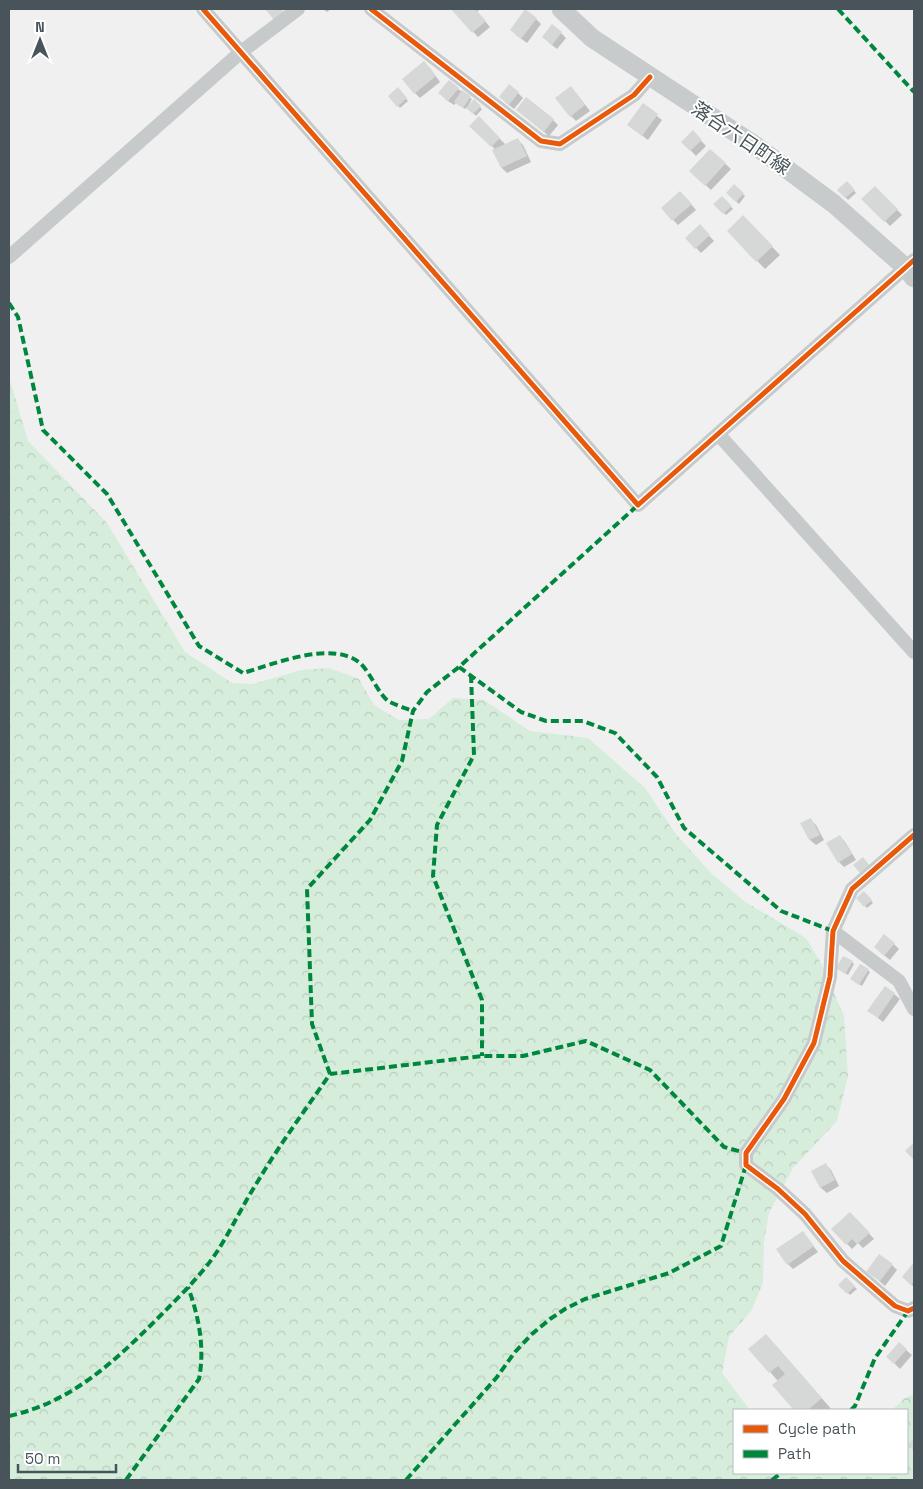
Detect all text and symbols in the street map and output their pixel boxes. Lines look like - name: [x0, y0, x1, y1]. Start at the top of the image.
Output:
- north arrow: [15, 15, 65, 65]
- text: N: [35, 18, 45, 36]
- street label: 落合六日町線: [687, 96, 795, 180]
- legend: [733, 1409, 908, 1474]
- text: Cycle path: [778, 1419, 856, 1438]
- scale bar: [18, 1442, 115, 1474]
- text: Path: [778, 1444, 811, 1463]
- text: 50 m: [25, 1449, 60, 1468]

